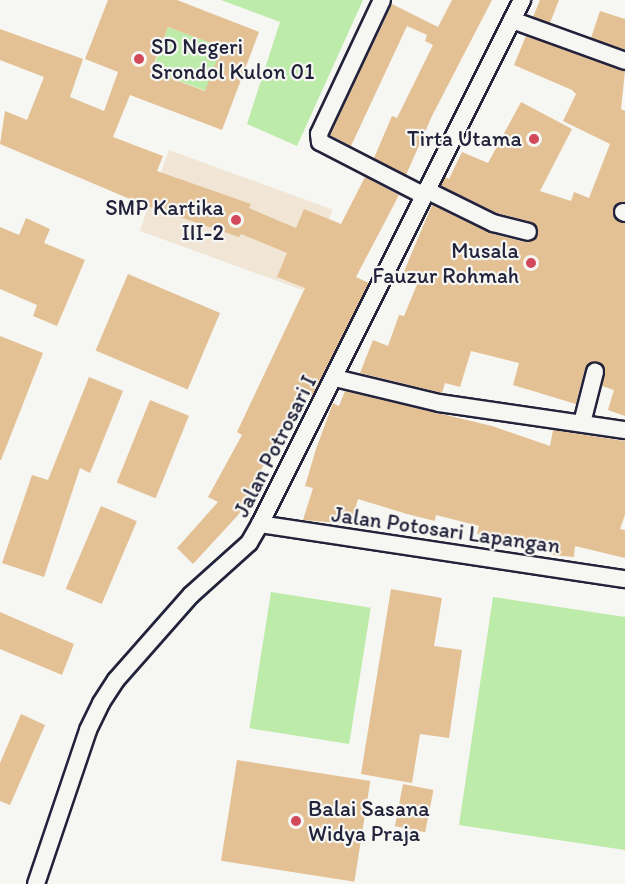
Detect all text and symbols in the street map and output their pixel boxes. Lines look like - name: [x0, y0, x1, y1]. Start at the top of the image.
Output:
- place label: SD Negeri Srondol Kulon 01: [151, 33, 313, 84]
- marker: SD Negeri Srondol Kulon 01: [132, 52, 146, 66]
- place label: Tirta Utama: [408, 126, 522, 152]
- marker: Tirta Utama: [527, 132, 541, 146]
- place label: SMP Kartika III-2: [105, 194, 224, 246]
- marker: SMP Kartika III-2: [229, 213, 243, 227]
- place label: Musala Fauzur Rohmah: [373, 237, 519, 288]
- marker: Musala Fauzur Rohmah: [524, 256, 538, 270]
- street label: Jalan Potrosari I: [228, 371, 322, 521]
- street label: Jalan Potosari Lapangan: [330, 501, 562, 559]
- place label: Balai Sasana Widya Praja: [308, 795, 429, 846]
- marker: Balai Sasana Widya Praja: [289, 814, 303, 828]

